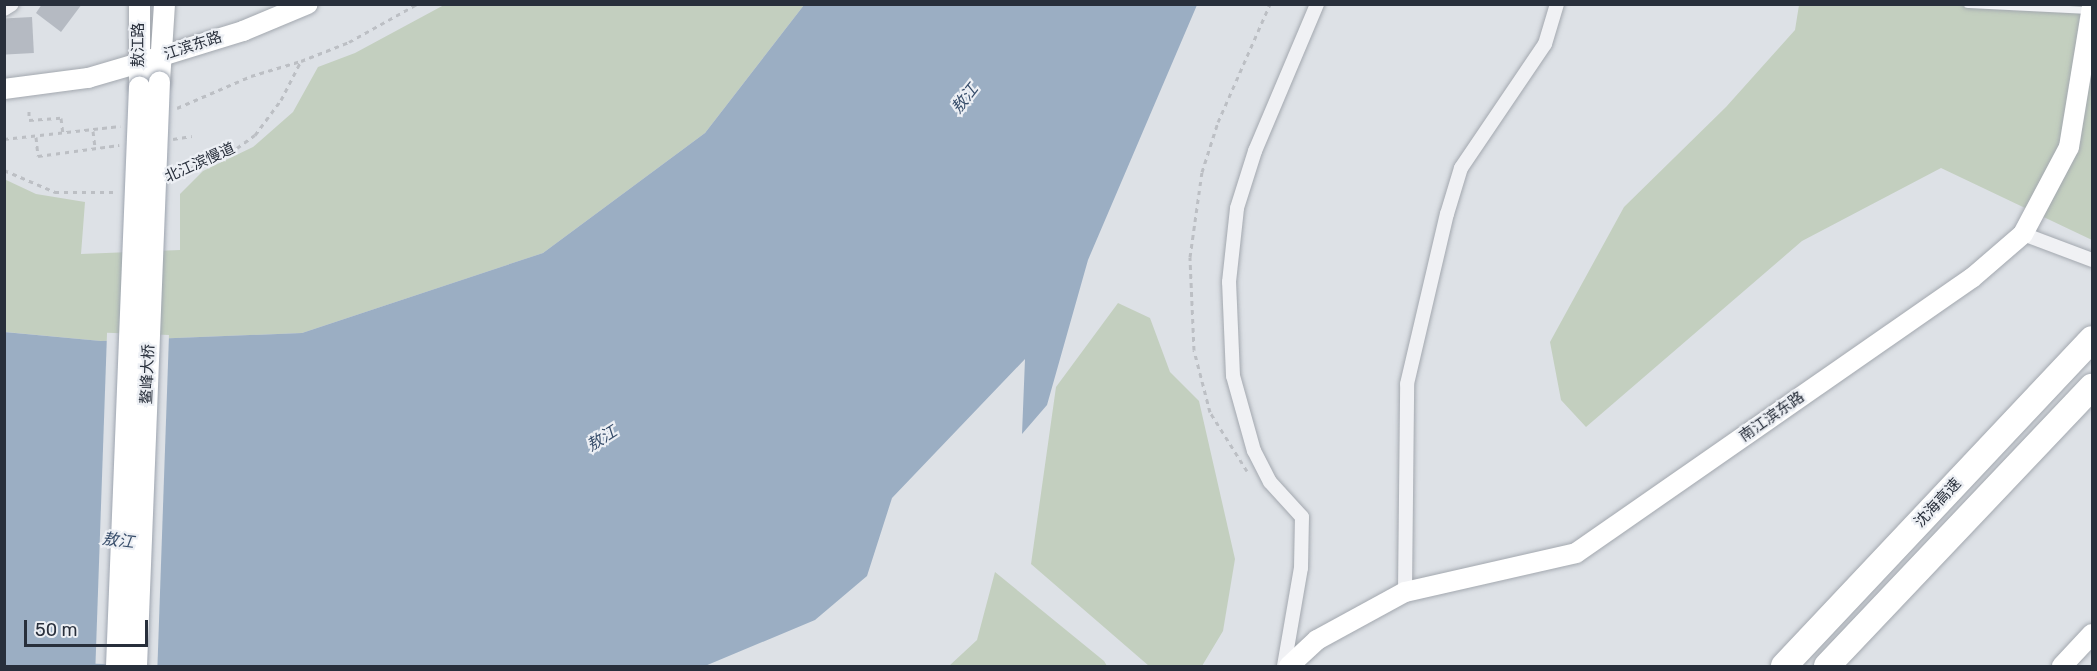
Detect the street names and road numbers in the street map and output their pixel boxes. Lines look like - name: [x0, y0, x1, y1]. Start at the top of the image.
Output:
- street label: 敖江路: [130, 23, 148, 67]
- street label: 江滨东路: [162, 28, 224, 64]
- street label: 北江滨慢道: [162, 140, 238, 186]
- street label: 鳌峰大桥: [138, 344, 158, 404]
- street label: 南江滨东路: [1736, 388, 1808, 446]
- street label: 沈海高速: [1911, 475, 1965, 531]

